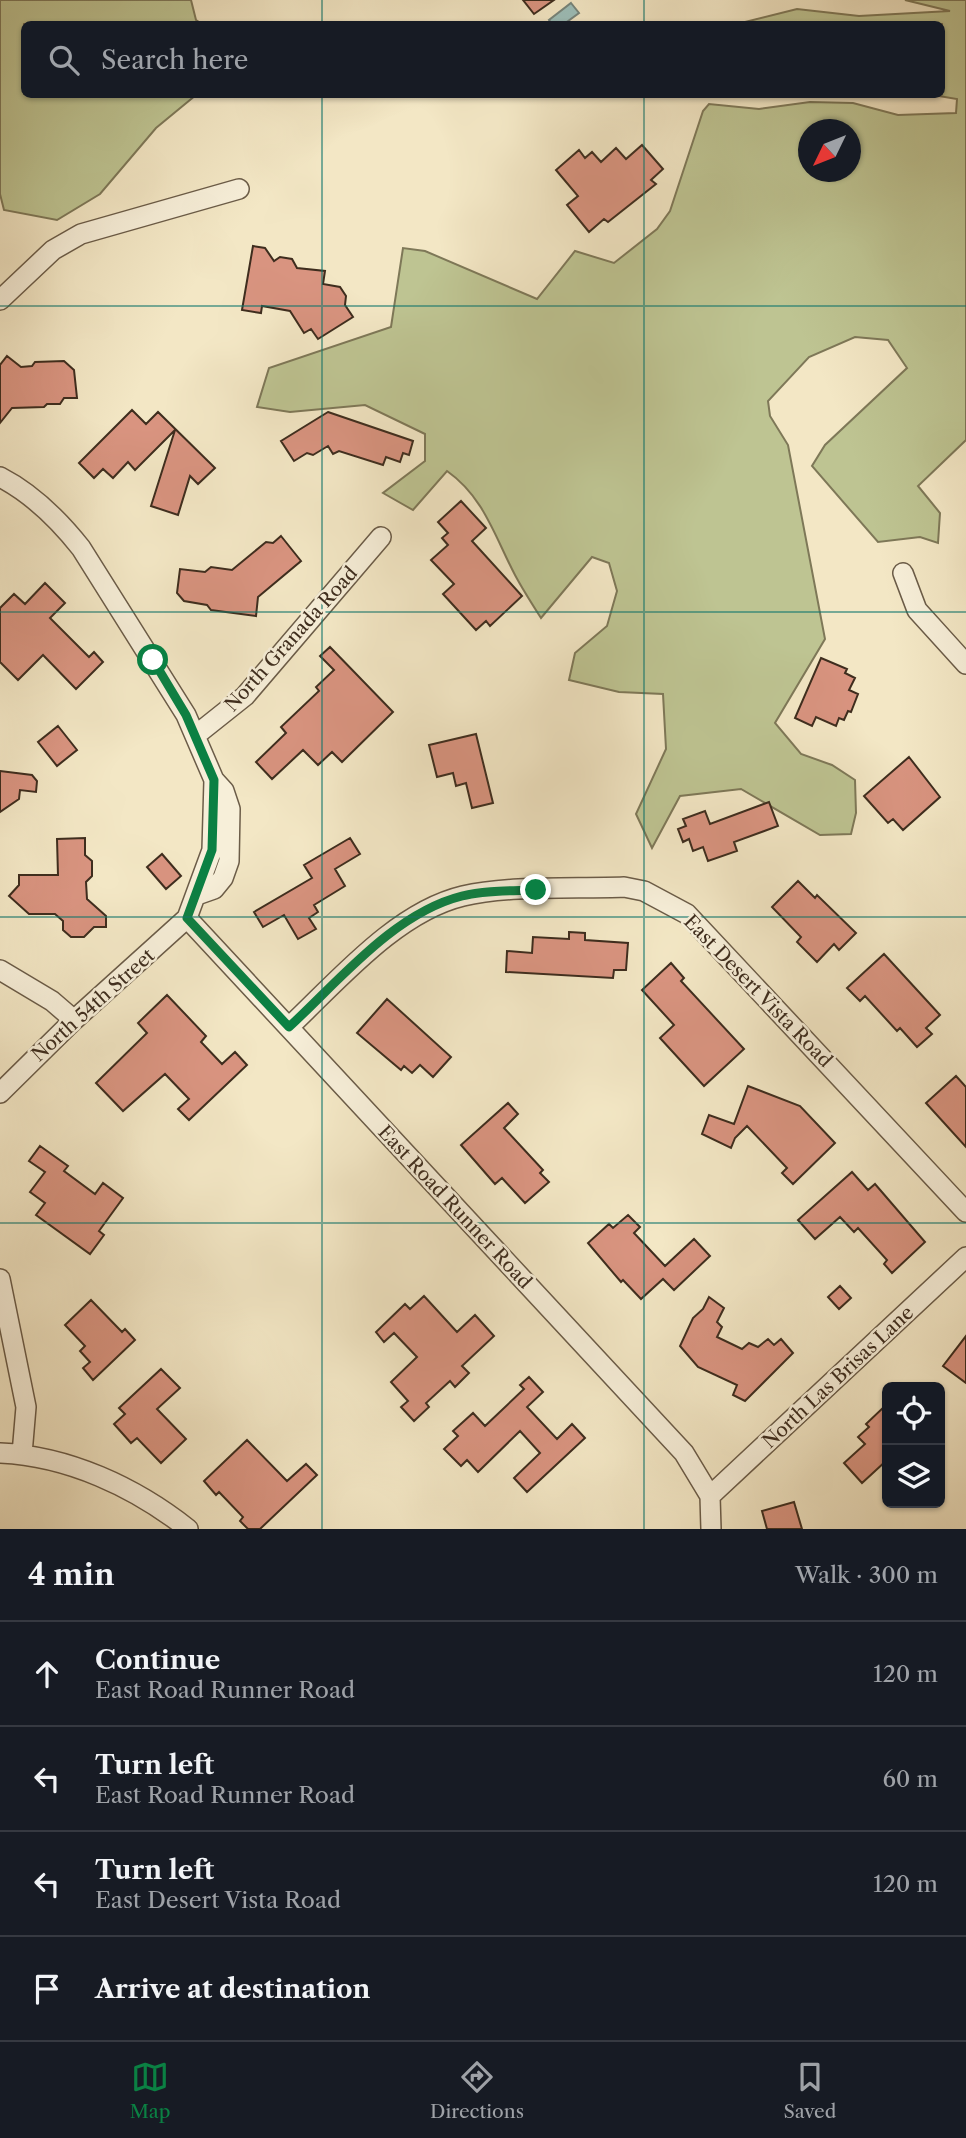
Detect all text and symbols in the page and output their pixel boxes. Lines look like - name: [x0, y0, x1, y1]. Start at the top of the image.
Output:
- search box: [21, 21, 945, 98]
- icon: search: [45, 41, 83, 79]
- text: Search here: [101, 44, 248, 76]
- north arrow: [798, 119, 861, 182]
- street label: North Granada Road: [220, 561, 362, 716]
- route start: [137, 644, 168, 675]
- route end: [520, 874, 551, 905]
- street label: East Desert Vista Road: [679, 910, 837, 1072]
- street label: North 54th Street: [27, 944, 159, 1066]
- street label: East Road Runner Road: [373, 1121, 537, 1294]
- street label: North Las Brisas Lane: [758, 1301, 918, 1453]
- map controls: [882, 1382, 945, 1508]
- button: locate: [882, 1382, 945, 1445]
- button: layers: [882, 1445, 945, 1508]
- text: 4 min: [28, 1556, 114, 1593]
- text: Walk · 300 m: [795, 1561, 938, 1589]
- text: Continue: [95, 1644, 220, 1676]
- icon: ahead: [28, 1655, 66, 1693]
- text: 120 m: [873, 1660, 938, 1688]
- text: East Road Runner Road: [95, 1676, 355, 1704]
- text: Turn left: [95, 1749, 214, 1781]
- icon: left: [28, 1760, 66, 1798]
- text: 60 m: [882, 1765, 938, 1793]
- text: East Road Runner Road: [95, 1781, 355, 1809]
- text: Turn left: [95, 1854, 214, 1886]
- icon: left: [28, 1865, 66, 1903]
- text: 120 m: [873, 1870, 938, 1898]
- text: East Desert Vista Road: [95, 1886, 341, 1914]
- icon: arrive: [28, 1970, 66, 2008]
- text: Arrive at destination: [95, 1973, 370, 2005]
- tab: Map: [130, 2058, 171, 2123]
- tab: Directions: [430, 2058, 524, 2123]
- tab: Saved: [783, 2058, 836, 2123]

